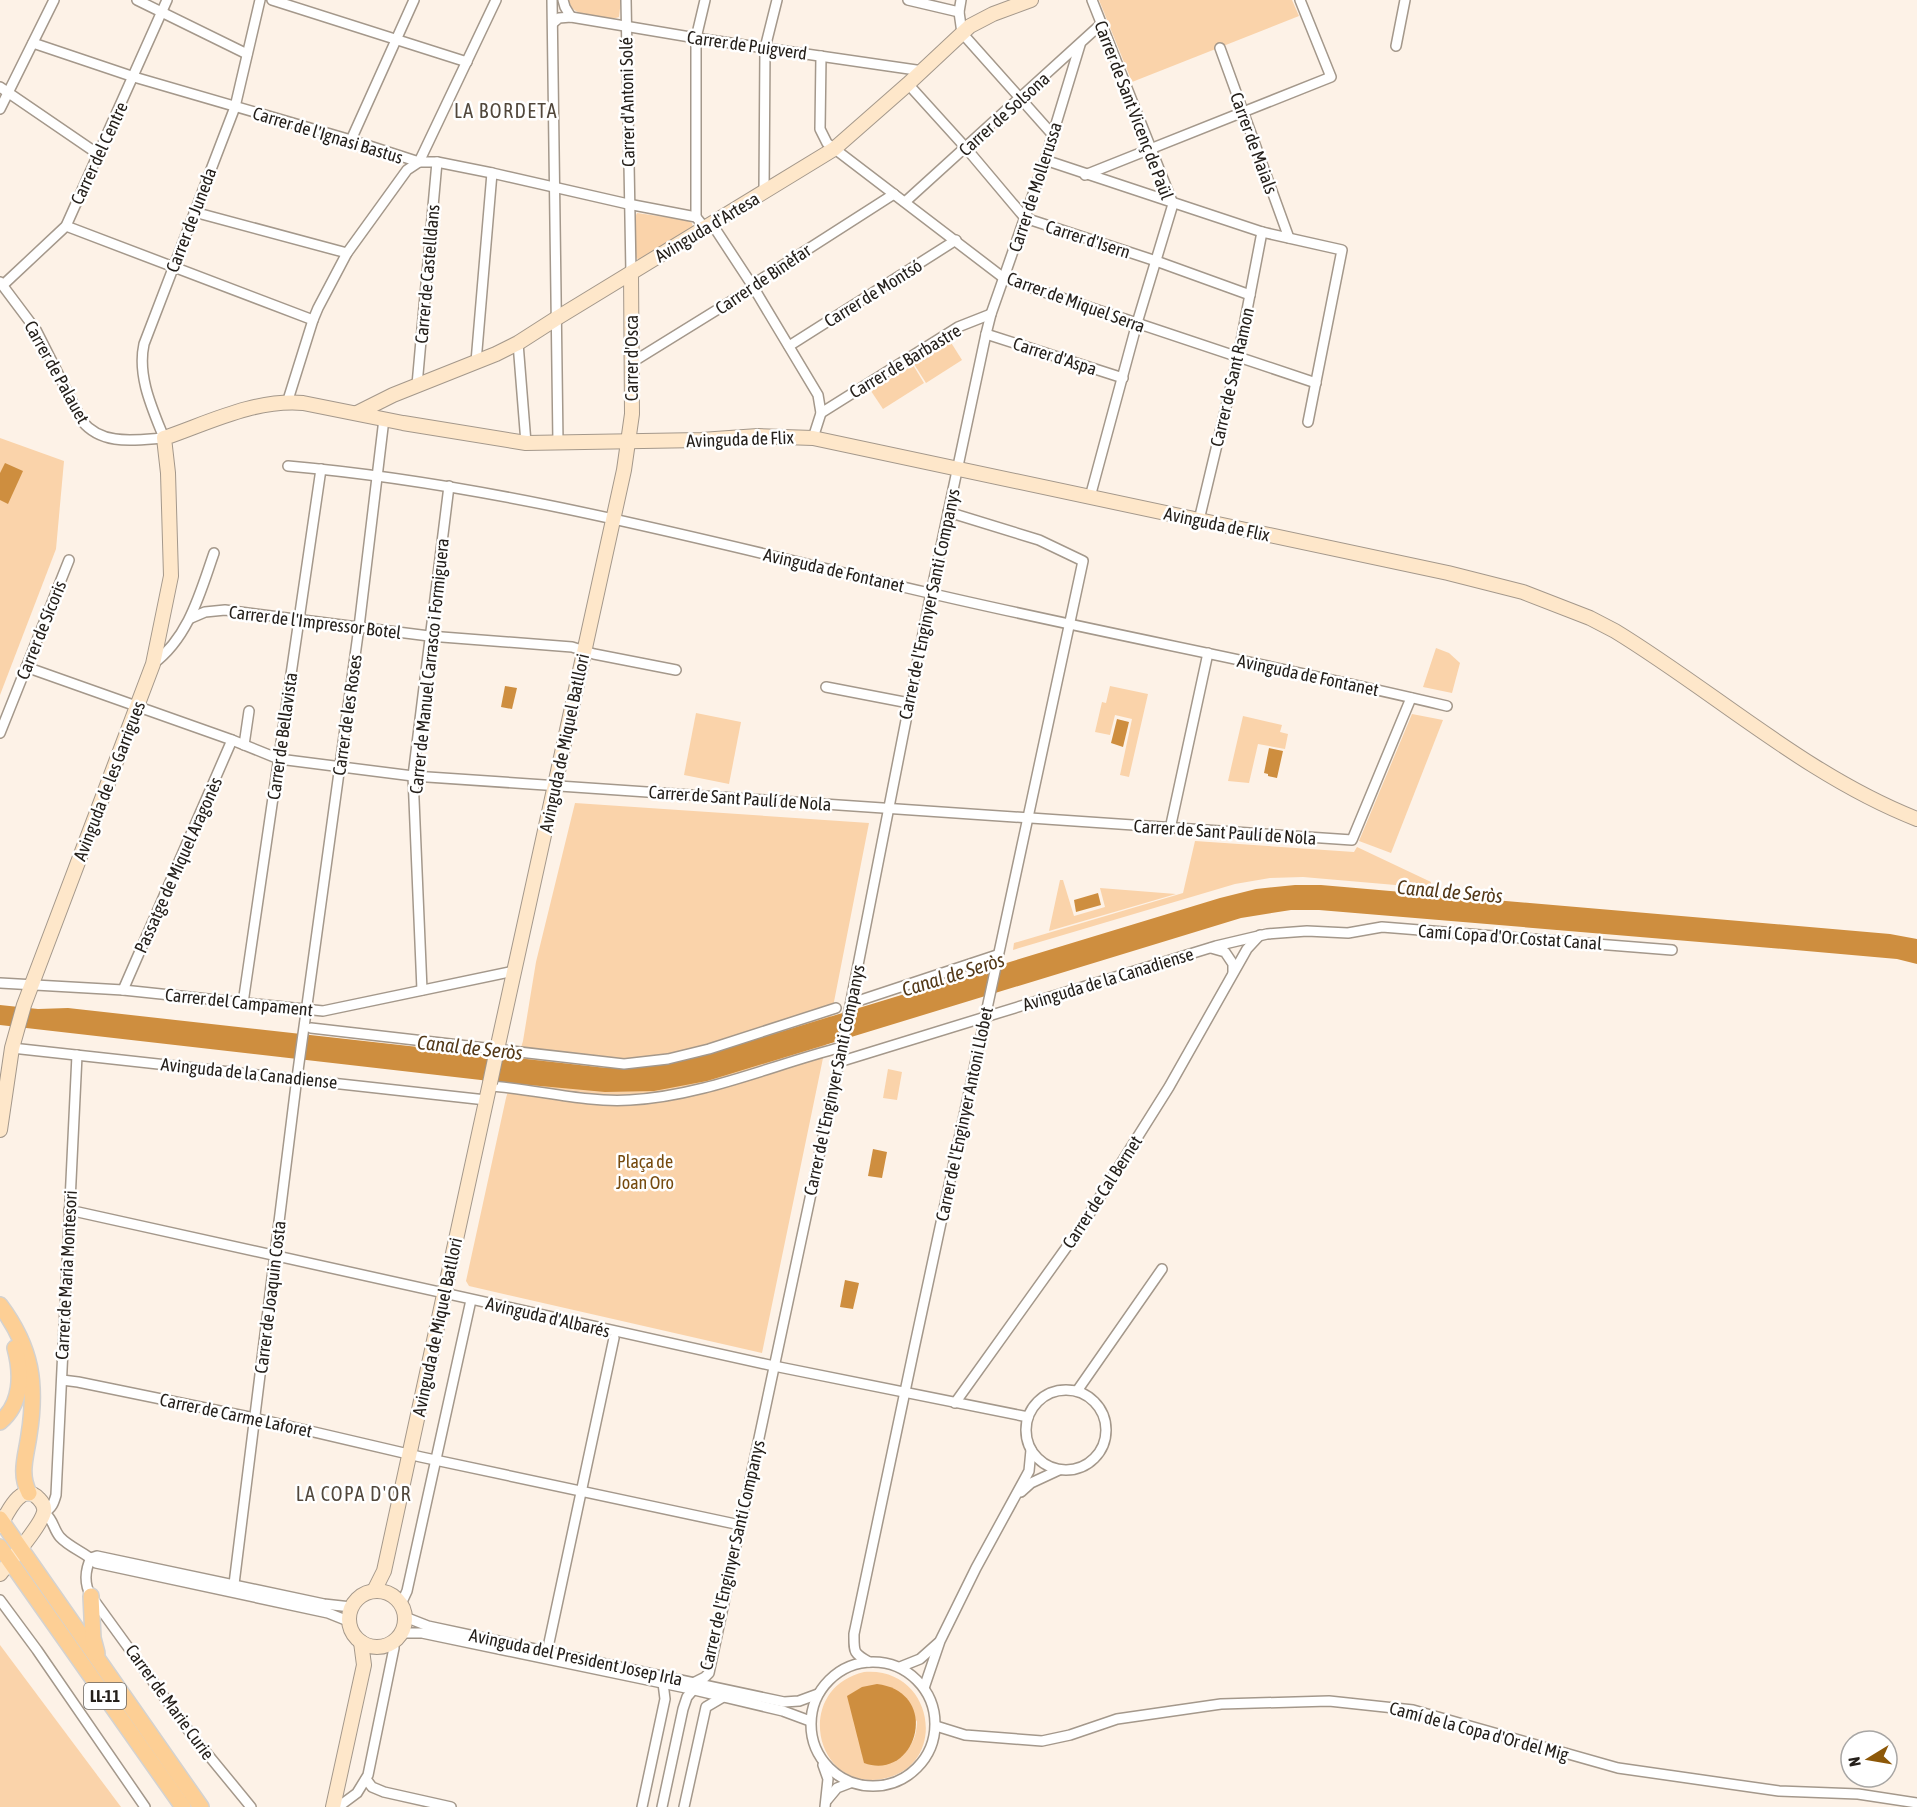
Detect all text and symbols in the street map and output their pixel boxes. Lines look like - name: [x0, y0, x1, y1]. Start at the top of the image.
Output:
- street label: Carrer de Sant Vicenç de Paül: [1090, 18, 1178, 202]
- street label: Carrer de Puigverd: [686, 26, 808, 64]
- street label: Carrer d'Antoni Solé: [615, 37, 639, 167]
- street label: Carrer de Solsona: [954, 68, 1054, 160]
- street label: Carrer de Maials: [1226, 89, 1282, 197]
- street label: Carrer del Centre: [66, 98, 132, 208]
- district label: LA BORDETA: [454, 99, 558, 122]
- street label: Carrer de l'Ignasi Bastus: [250, 102, 406, 168]
- street label: Carrer de Mollerussa: [1004, 119, 1066, 255]
- street label: Carrer de Juneda: [161, 165, 221, 275]
- street label: Avinguda d'Artesa: [651, 188, 763, 266]
- street label: Carrer de Castelldans: [410, 204, 444, 344]
- street label: Carrer d'Isern: [1043, 215, 1133, 263]
- street label: Carrer de Binèfar: [711, 239, 815, 319]
- street label: Carrer de Montsó: [820, 255, 926, 331]
- street label: Carrer de Miquel Serra: [1004, 267, 1148, 337]
- street label: Carrer de Sant Ramon: [1206, 305, 1258, 449]
- street label: Carrer d'Osca: [621, 315, 642, 401]
- street label: Carrer de Palauet: [20, 317, 94, 427]
- street label: Carrer de Barbastre: [845, 319, 965, 403]
- street label: Carrer d'Aspa: [1011, 333, 1099, 379]
- street label: Avinguda de Flix: [686, 427, 794, 451]
- street label: Carrer de l'Enginyer Santi Companys: [894, 487, 964, 721]
- street label: Avinguda de Flix: [1162, 503, 1272, 545]
- street label: Carrer de Manuel Carrasco i Formiguera: [405, 537, 453, 795]
- street label: Avinguda de Fontanet: [762, 544, 906, 596]
- street label: Carrer de Sícoris: [12, 577, 70, 683]
- street label: Carrer de l'Impressor Botel: [228, 601, 403, 643]
- street label: Avinguda de Fontanet: [1235, 650, 1381, 700]
- street label: Avinguda de Miquel Batllori: [535, 652, 593, 834]
- street label: Carrer de les Roses: [328, 653, 366, 777]
- street label: Carrer de Bellavista: [263, 671, 301, 801]
- street label: Avinguda de les Garrigues: [69, 698, 149, 864]
- street label: Passatge de Miquel Aragonès: [130, 774, 226, 956]
- street label: Carrer de Sant Paulí de Nola: [648, 781, 832, 815]
- street label: Carrer de Sant Paulí de Nola: [1133, 815, 1317, 849]
- water label: Canal de Seròs: [1396, 875, 1504, 907]
- street label: Camí Copa d'Or Costat Canal: [1417, 920, 1603, 954]
- street label: Avinguda de la Canadiense: [1020, 943, 1196, 1015]
- water label: Canal de Seròs: [899, 948, 1007, 1000]
- street label: Carrer de l'Enginyer Santi Companys: [799, 963, 869, 1197]
- street label: Carrer del Campament: [164, 984, 314, 1020]
- street label: Carrer de l'Enginyer Antoni Llobet: [931, 1005, 997, 1223]
- water label: Canal de Seròs: [416, 1030, 524, 1064]
- street label: Avinguda de la Canadiense: [160, 1053, 338, 1093]
- street label: Carrer de Cal Bernet: [1058, 1132, 1146, 1252]
- park label: Plaça de Joan Oro: [616, 1151, 674, 1193]
- street label: Carrer de Maria Montesori: [51, 1190, 81, 1360]
- street label: Carrer de Joaquin Costa: [250, 1219, 290, 1375]
- street label: Avinguda de Miquel Batllori: [408, 1236, 466, 1418]
- street label: Avinguda d'Albarés: [484, 1293, 612, 1341]
- street label: Carrer de Carme Laforet: [158, 1389, 314, 1441]
- street label: Carrer de l'Enginyer Santi Companys: [695, 1438, 769, 1672]
- district label: LA COPA D'OR: [296, 1482, 412, 1505]
- street label: Avinguda del President Josep Irla: [467, 1624, 685, 1690]
- street label: Carrer de Marie Curie: [121, 1640, 219, 1764]
- road number: LL-11: [84, 1683, 126, 1709]
- street label: Camí de la Copa d'Or del Mig: [1387, 1697, 1571, 1765]
- north arrow: [1839, 1729, 1899, 1789]
- text: N: [1845, 1756, 1864, 1768]

